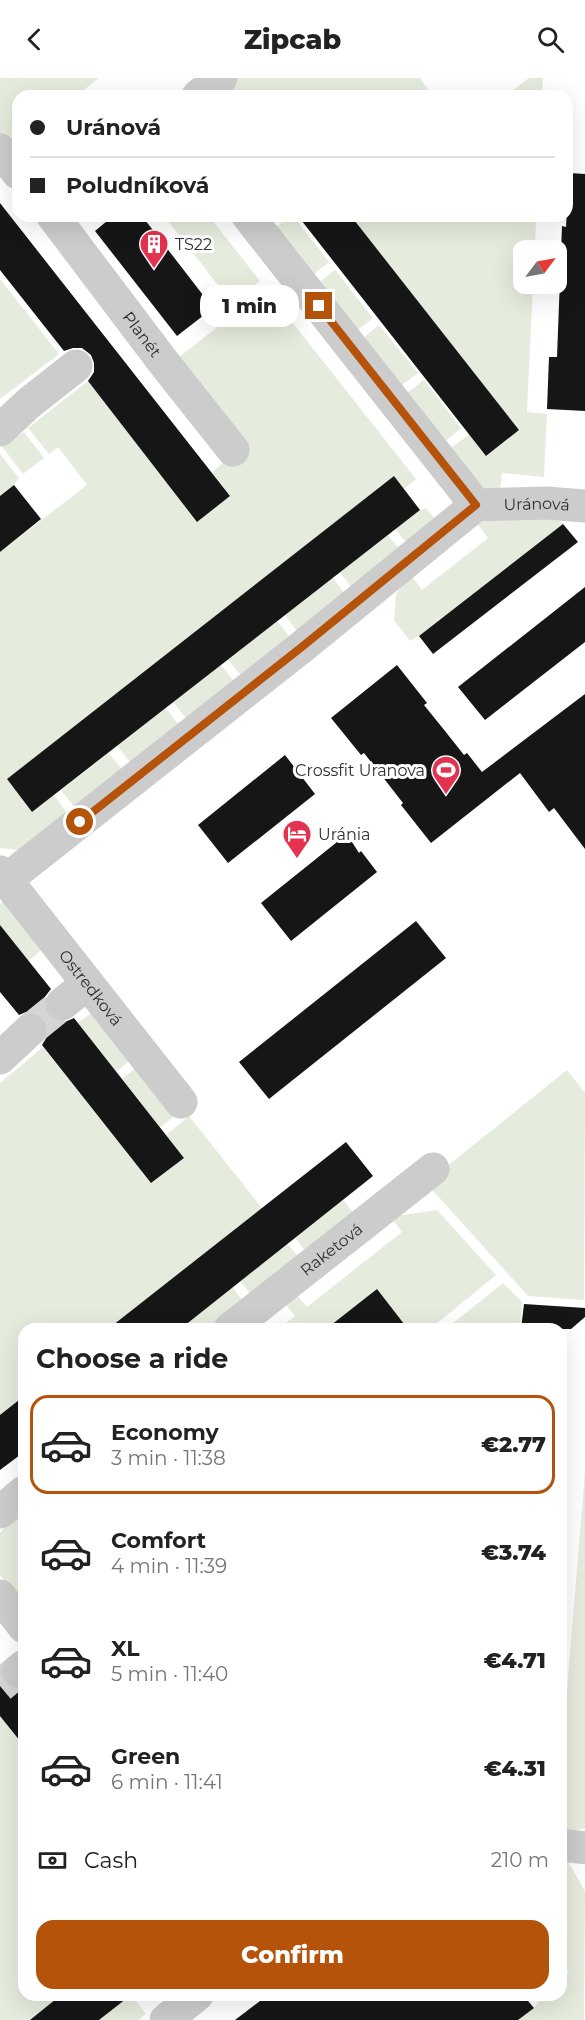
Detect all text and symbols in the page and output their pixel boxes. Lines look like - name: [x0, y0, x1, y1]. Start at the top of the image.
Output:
- icon: back: [18, 23, 51, 56]
- text: Zipcab: [244, 23, 341, 56]
- icon: search: [534, 23, 567, 56]
- text: Uránová: [66, 114, 161, 141]
- text: Poludníková: [66, 172, 209, 199]
- building icon: TS22: [138, 228, 170, 270]
- place label: TS22: [175, 235, 212, 254]
- north arrow: [513, 240, 567, 294]
- map controls: [513, 240, 567, 294]
- callout: 1 min: [199, 285, 298, 327]
- route end: [305, 292, 332, 319]
- text: 1 min: [222, 294, 277, 318]
- street label: Planét: [119, 308, 166, 361]
- street label: Uránová: [503, 493, 571, 514]
- sports icon: Crossfit Uranova: [430, 754, 462, 796]
- place label: Crossfit Uranova: [295, 761, 425, 780]
- route start: [66, 808, 93, 835]
- hotel icon: Uránia: [281, 818, 313, 860]
- place label: Uránia: [318, 825, 370, 844]
- street label: Ostredková: [55, 946, 127, 1029]
- street label: Raketová: [296, 1219, 366, 1279]
- text: Choose a ride: [36, 1342, 228, 1375]
- icon: car: [39, 1418, 93, 1472]
- text: Economy: [111, 1419, 219, 1446]
- text: €2.77: [481, 1431, 546, 1458]
- text: 3 min · 11:38: [111, 1446, 226, 1470]
- icon: car: [39, 1526, 93, 1580]
- text: Comfort: [111, 1527, 206, 1554]
- text: €3.74: [481, 1539, 546, 1566]
- text: 4 min · 11:39: [111, 1554, 227, 1578]
- icon: car: [39, 1634, 93, 1688]
- text: XL: [111, 1635, 140, 1662]
- text: €4.71: [483, 1647, 546, 1674]
- text: 5 min · 11:40: [111, 1662, 228, 1686]
- icon: car: [39, 1742, 93, 1796]
- text: Green: [111, 1743, 180, 1770]
- text: €4.31: [484, 1755, 546, 1782]
- text: 6 min · 11:41: [111, 1770, 223, 1794]
- icon: cash: [36, 1844, 69, 1877]
- text: Cash: [84, 1847, 138, 1874]
- text: 210 m: [491, 1848, 549, 1872]
- button: Confirm: [36, 1920, 549, 1989]

